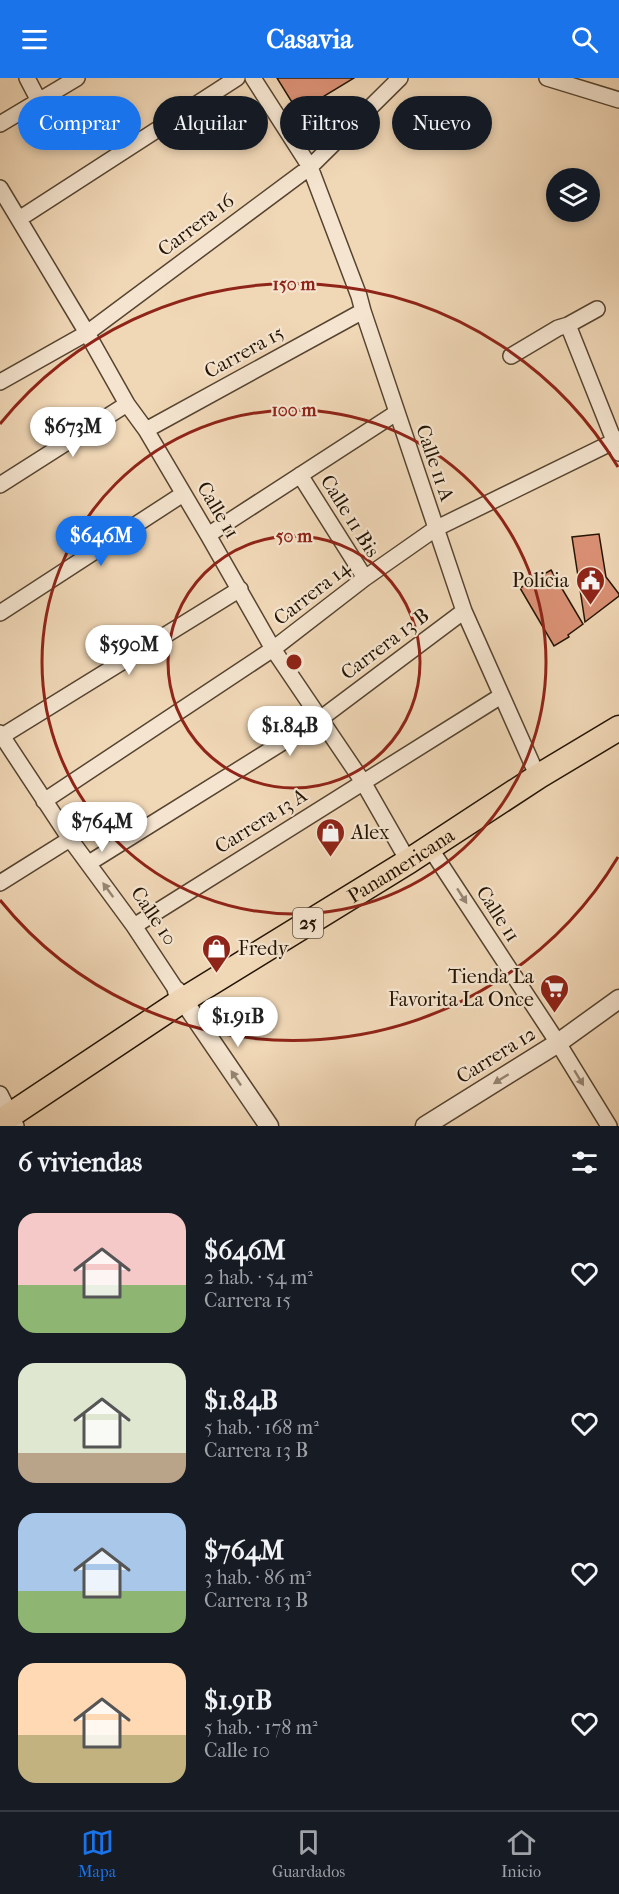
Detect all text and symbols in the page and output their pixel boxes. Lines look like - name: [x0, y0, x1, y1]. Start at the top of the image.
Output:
- icon: menu: [18, 23, 51, 56]
- text: Casavia: [266, 23, 353, 55]
- icon: search: [568, 23, 601, 56]
- chip: Comprar: [18, 96, 141, 150]
- chip: Alquilar: [153, 96, 268, 150]
- chip: Filtros: [280, 96, 380, 150]
- chip: Nuevo: [392, 96, 492, 150]
- map controls: [546, 168, 600, 222]
- button: layers: [546, 168, 600, 222]
- street label: Carrera 16: [153, 189, 239, 261]
- text: 150 m: [273, 274, 316, 295]
- street label: Carrera 15: [200, 321, 288, 383]
- text: 100 m: [271, 400, 318, 421]
- pin: $673M: [31, 407, 115, 458]
- text: $673M: [44, 415, 102, 438]
- street label: Calle 11 A: [411, 422, 459, 505]
- street label: Calle 11 Bis: [316, 471, 384, 561]
- street label: Calle 11: [192, 477, 244, 543]
- pin: $646M: [59, 516, 143, 567]
- text: $646M: [70, 524, 132, 547]
- text: 50 m: [276, 526, 313, 547]
- street label: Carrera 14: [269, 555, 356, 630]
- public building icon: Policia: [574, 564, 606, 606]
- place label: Policia: [512, 569, 570, 592]
- street label: Carrera 13 B: [336, 603, 434, 685]
- pin: $590M: [87, 625, 171, 676]
- text: $590M: [99, 633, 159, 656]
- centre of rings: [284, 652, 304, 672]
- pin: $1.84B: [241, 706, 339, 757]
- text: $1.84B: [262, 714, 318, 737]
- street label: Carrera 13 A: [211, 783, 312, 858]
- pin: $764M: [60, 802, 144, 853]
- text: $764M: [71, 810, 133, 833]
- shop icon: Alex: [314, 816, 346, 858]
- place label: Alex: [350, 821, 390, 844]
- street label: Panamericana: [343, 823, 459, 908]
- street label: Calle 10: [126, 882, 182, 950]
- street label: Calle 11: [471, 882, 525, 946]
- one-way arrow: [102, 883, 114, 899]
- one-way arrow: [456, 888, 467, 905]
- road number: 25: [293, 908, 323, 938]
- shop icon: Fredy: [201, 932, 233, 974]
- place label: Fredy: [238, 937, 290, 960]
- place label: Tienda La Favorita La Once: [388, 965, 535, 1011]
- supermarket icon: Tienda La Favorita La Once: [539, 972, 571, 1014]
- pin: $1.91B: [189, 997, 287, 1048]
- text: $1.91B: [212, 1005, 264, 1028]
- street label: Carrera 12: [452, 1022, 540, 1088]
- one-way arrow: [230, 1070, 242, 1086]
- one-way arrow: [574, 1070, 585, 1086]
- one-way arrow: [493, 1073, 509, 1084]
- icon: filters: [568, 1146, 601, 1179]
- text: 6 viviendas: [18, 1147, 142, 1178]
- text: $646M: [204, 1235, 286, 1266]
- icon: home: [66, 1237, 138, 1309]
- icon: heart: [568, 1257, 601, 1290]
- text: 2 hab. · 54 m²: [204, 1266, 313, 1289]
- text: Carrera 15: [204, 1289, 291, 1312]
- text: $1.84B: [204, 1385, 278, 1416]
- icon: home: [66, 1387, 138, 1459]
- icon: heart: [568, 1407, 601, 1440]
- text: 5 hab. · 168 m²: [204, 1416, 319, 1439]
- text: Carrera 13 B: [204, 1439, 308, 1462]
- text: $764M: [204, 1535, 284, 1566]
- icon: home: [66, 1537, 138, 1609]
- icon: heart: [568, 1557, 601, 1590]
- text: 3 hab. · 86 m²: [204, 1566, 311, 1589]
- text: Carrera 13 B: [204, 1589, 308, 1612]
- text: $1.91B: [204, 1685, 272, 1716]
- icon: home: [66, 1687, 138, 1759]
- icon: heart: [568, 1707, 601, 1740]
- text: 5 hab. · 178 m²: [204, 1716, 318, 1739]
- text: Calle 10: [204, 1739, 270, 1762]
- tab: Mapa: [78, 1826, 116, 1881]
- tab: Guardados: [272, 1826, 345, 1881]
- tab: Inicio: [501, 1826, 541, 1881]

